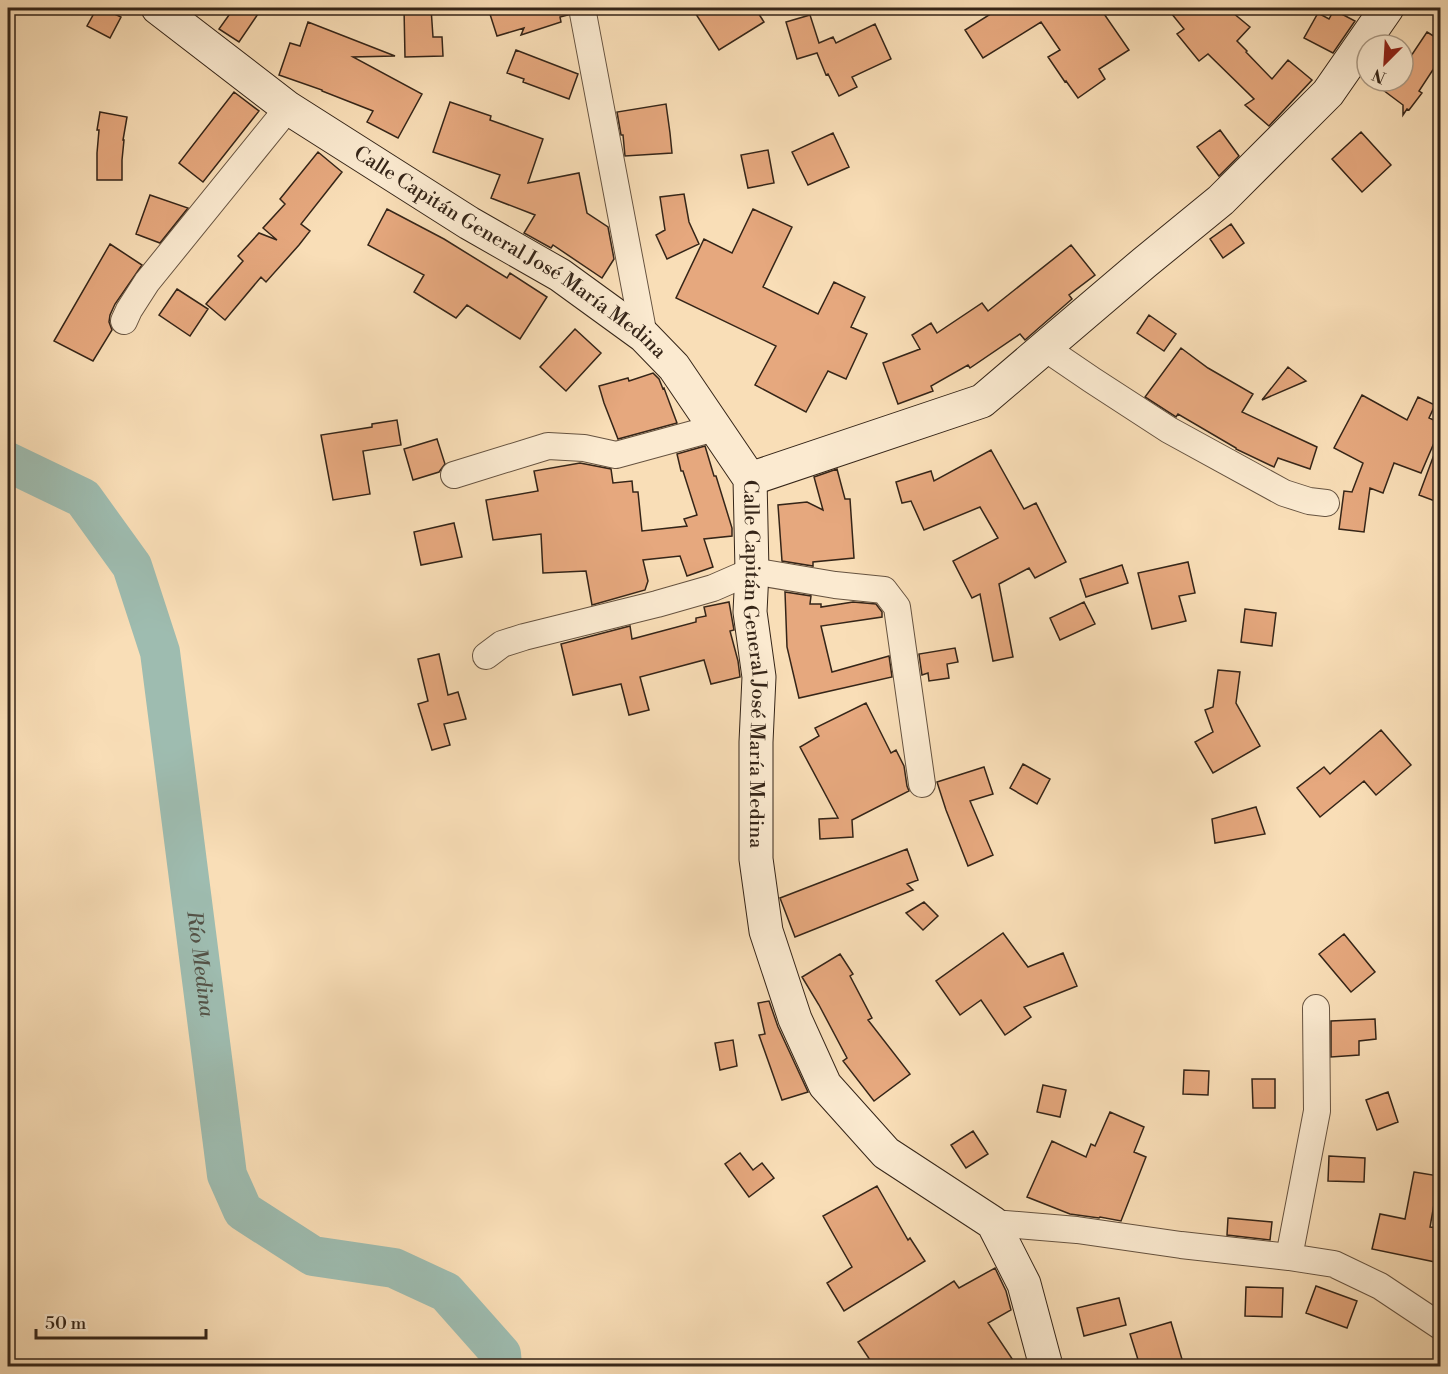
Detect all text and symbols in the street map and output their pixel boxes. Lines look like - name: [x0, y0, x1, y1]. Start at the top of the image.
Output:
- north arrow: [1355, 33, 1415, 93]
- text: N: [1369, 64, 1389, 87]
- street label: Calle Capitán General José María Medina: [349, 141, 672, 364]
- street label: Calle Capitán General José María Medina: [737, 479, 772, 849]
- water label: Río Medina: [180, 908, 220, 1019]
- scale bar: [36, 1302, 206, 1340]
- text: 50 m: [45, 1312, 87, 1335]

